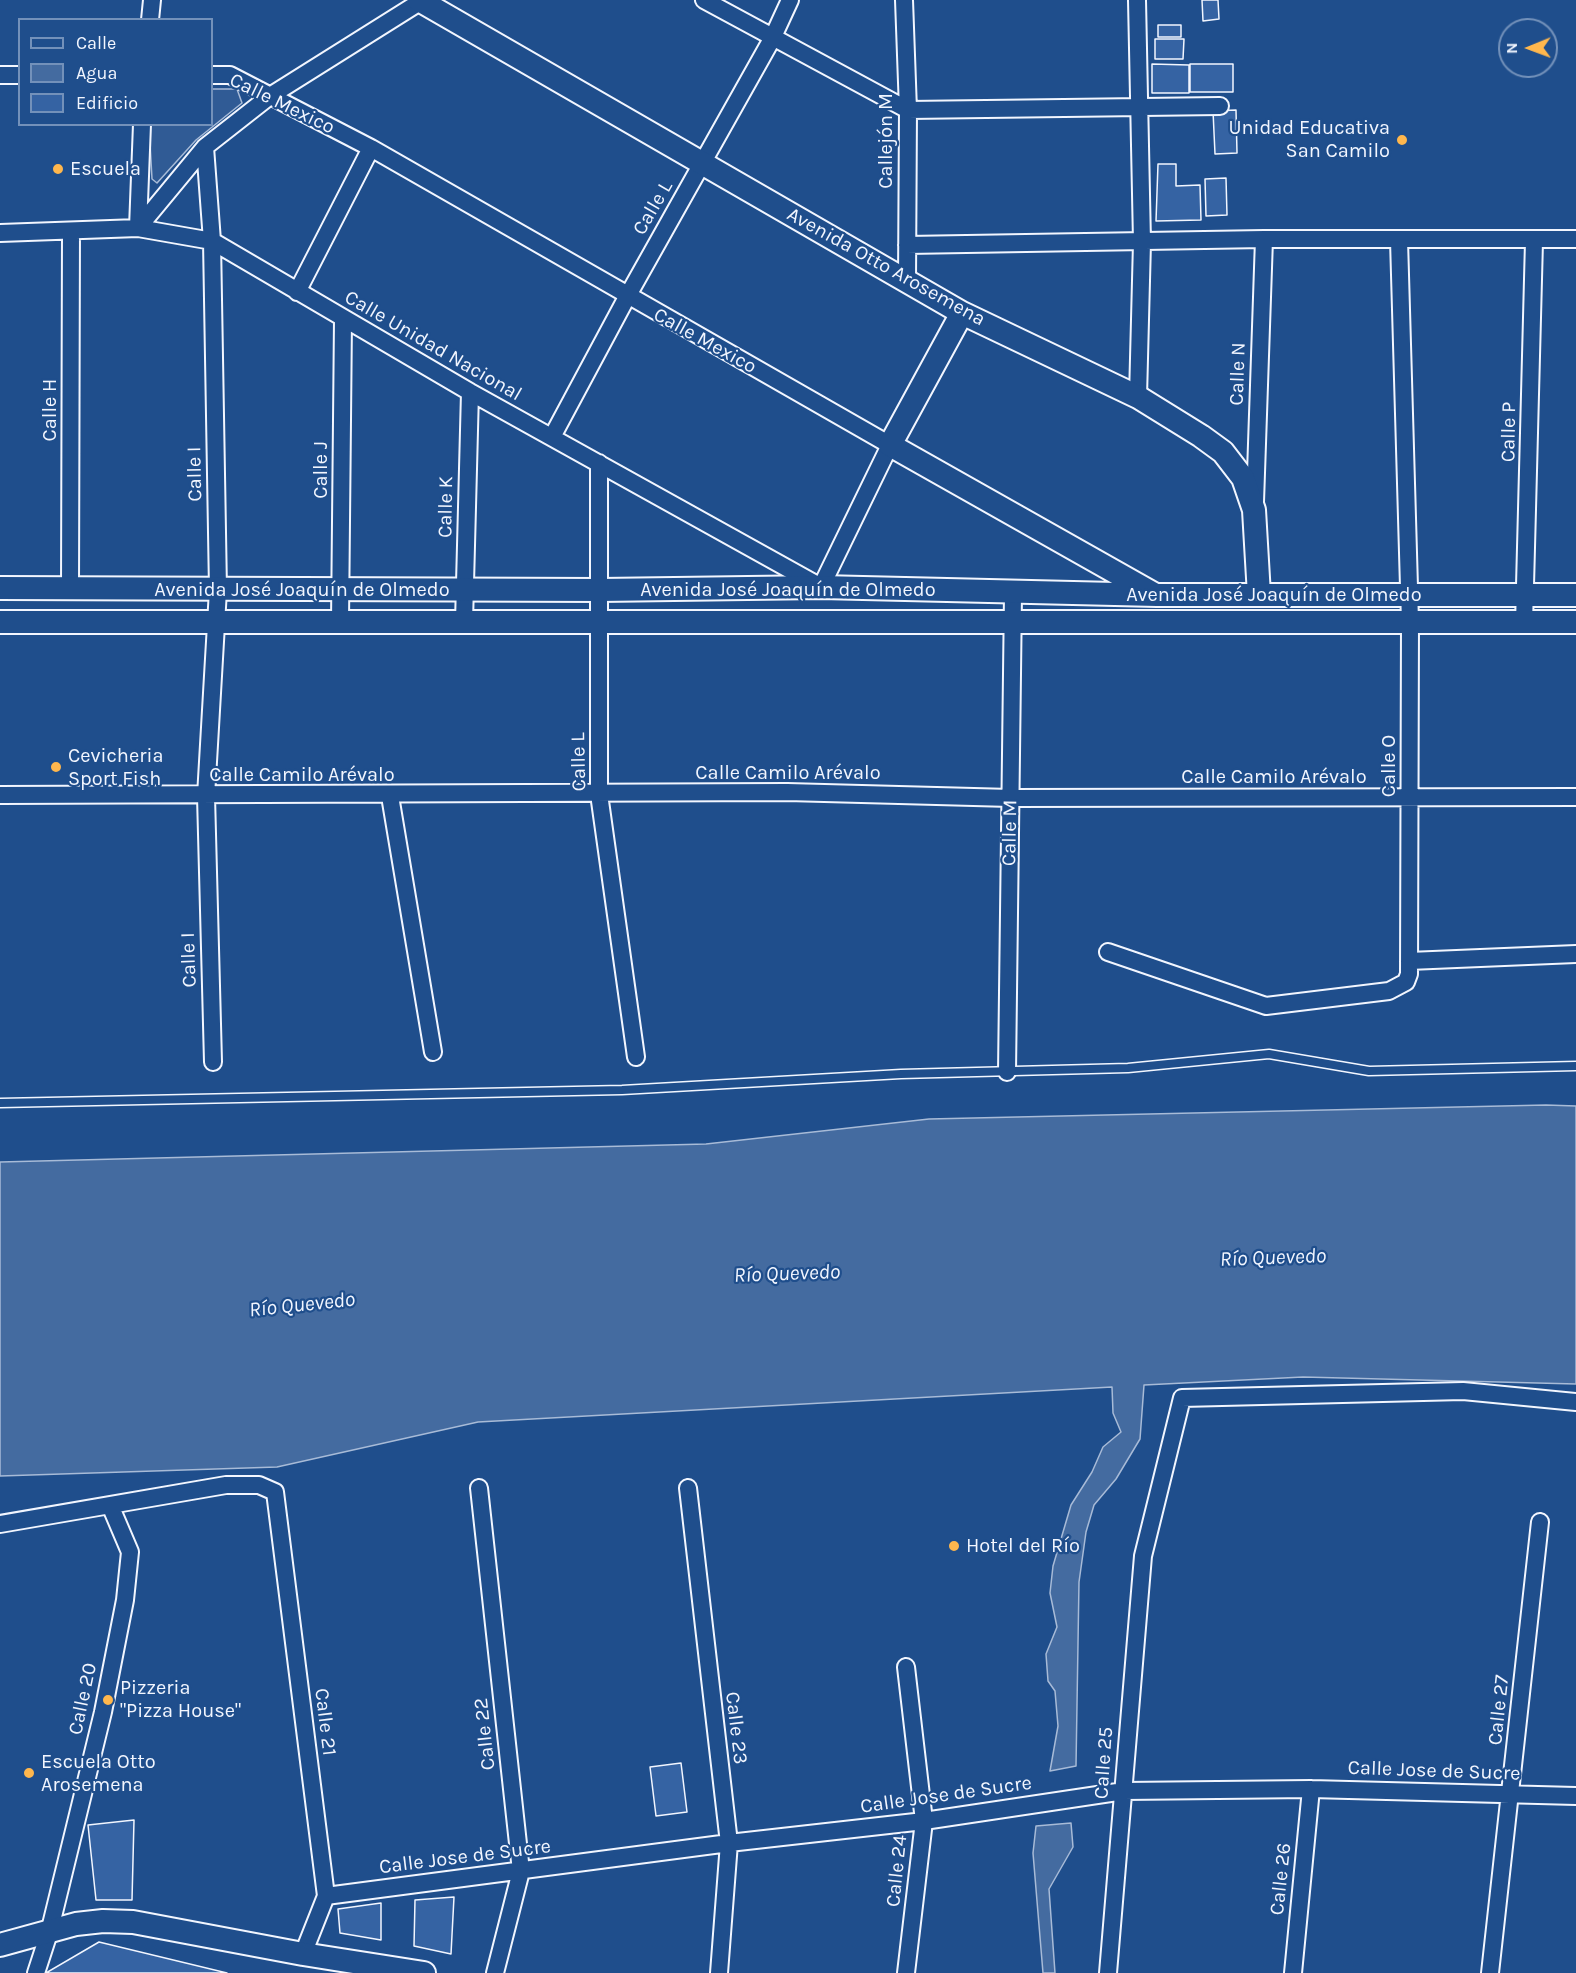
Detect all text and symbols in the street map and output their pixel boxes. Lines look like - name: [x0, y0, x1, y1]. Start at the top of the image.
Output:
- legend: [18, 18, 213, 126]
- north arrow: [1498, 18, 1558, 78]
- text: Calle: [76, 32, 116, 54]
- text: N: [1502, 42, 1521, 54]
- text: Agua: [76, 62, 117, 84]
- street label: Calle Mexico: [225, 68, 339, 140]
- text: Edificio: [76, 92, 138, 114]
- street label: Callejón M: [874, 93, 898, 189]
- place label: Unidad Educativa San Camilo: [1228, 116, 1390, 163]
- marker: Unidad Educativa San Camilo: [1395, 133, 1409, 147]
- place label: Escuela: [70, 157, 141, 181]
- marker: Escuela: [51, 162, 65, 176]
- street label: Calle L: [628, 177, 678, 239]
- street label: Avenida Otto Arosemena: [783, 202, 989, 332]
- street label: Calle Unidad Nacional: [340, 285, 526, 407]
- street label: Calle Mexico: [649, 303, 761, 379]
- street label: Calle N: [1225, 342, 1251, 406]
- street label: Calle H: [38, 379, 62, 441]
- street label: Calle P: [1496, 402, 1522, 462]
- street label: Calle J: [309, 441, 333, 499]
- street label: Calle I: [183, 446, 207, 502]
- street label: Calle K: [433, 476, 459, 538]
- street label: Avenida José Joaquín de Olmedo: [154, 578, 450, 602]
- street label: Avenida José Joaquín de Olmedo: [640, 578, 936, 602]
- street label: Avenida José Joaquín de Olmedo: [1126, 583, 1422, 607]
- street label: Calle L: [566, 732, 592, 792]
- street label: Calle O: [1377, 735, 1401, 797]
- place label: Cevicheria Sport Fish: [68, 744, 163, 791]
- marker: Cevicheria Sport Fish: [49, 760, 63, 774]
- street label: Calle Camilo Arévalo: [695, 761, 881, 785]
- street label: Calle Camilo Arévalo: [209, 763, 395, 787]
- street label: Calle Camilo Arévalo: [1181, 765, 1367, 789]
- street label: Calle M: [997, 800, 1023, 866]
- street label: Calle I: [176, 932, 202, 988]
- water label: Río Quevedo: [1219, 1244, 1327, 1272]
- water label: Río Quevedo: [733, 1260, 841, 1288]
- water label: Río Quevedo: [248, 1287, 356, 1323]
- place label: Hotel del Río: [966, 1534, 1080, 1558]
- marker: Hotel del Río: [947, 1539, 961, 1553]
- street label: Calle 20: [64, 1661, 102, 1737]
- street label: Calle 27: [1483, 1674, 1515, 1746]
- place label: Pizzeria "Pizza House": [120, 1676, 241, 1723]
- street label: Calle 21: [309, 1687, 341, 1757]
- street label: Calle 23: [720, 1690, 752, 1766]
- marker: Pizzeria "Pizza House": [101, 1693, 115, 1707]
- street label: Calle 22: [469, 1697, 501, 1771]
- street label: Calle 25: [1090, 1726, 1118, 1800]
- place label: Escuela Otto Arosemena: [41, 1750, 156, 1797]
- street label: Calle Jose de Sucre: [1347, 1756, 1521, 1786]
- marker: Escuela Otto Arosemena: [22, 1766, 36, 1780]
- street label: Calle Jose de Sucre: [859, 1771, 1033, 1819]
- street label: Calle 24: [881, 1834, 913, 1908]
- street label: Calle Jose de Sucre: [378, 1835, 552, 1879]
- street label: Calle 26: [1265, 1842, 1297, 1916]

